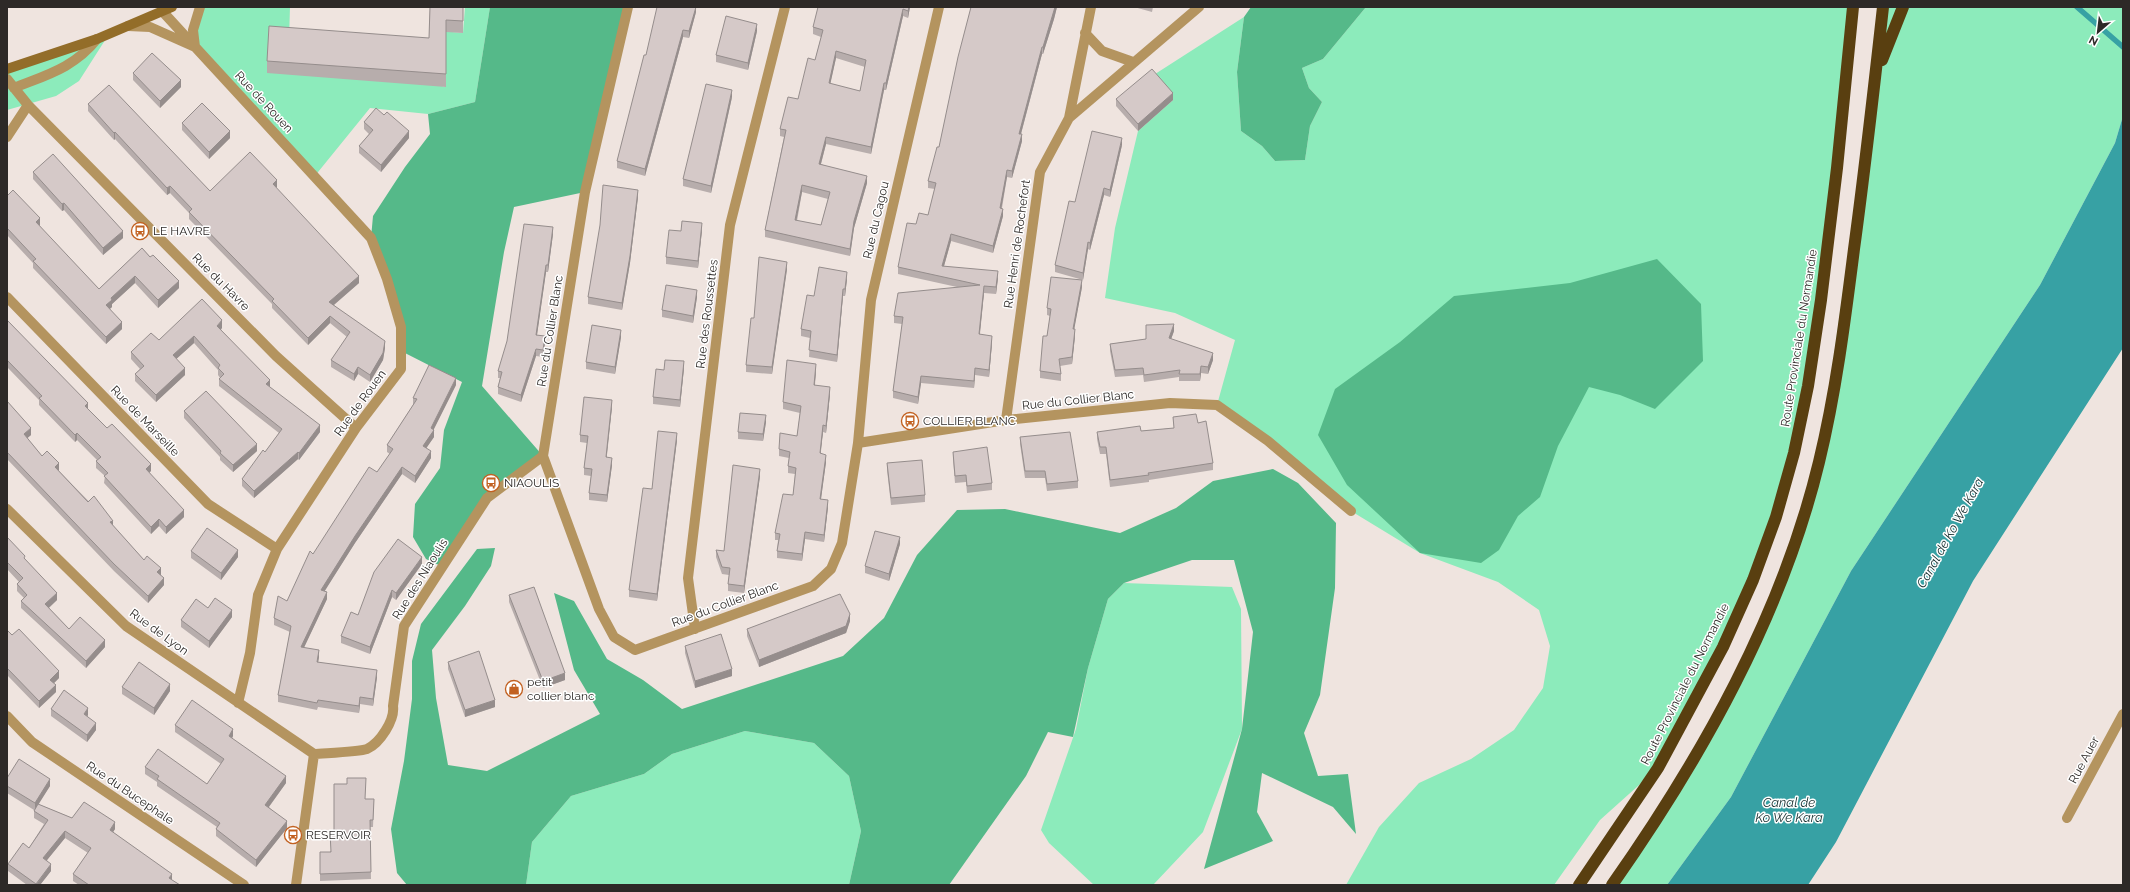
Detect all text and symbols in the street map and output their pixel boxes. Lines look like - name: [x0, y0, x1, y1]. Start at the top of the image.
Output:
- north arrow: [2078, 12, 2118, 52]
- text: N: [2087, 33, 2100, 48]
- street label: Rue de Rouen: [232, 69, 296, 135]
- street label: Rue Henri de Rochefort: [1001, 179, 1033, 309]
- street label: Rue du Cagou: [860, 180, 892, 260]
- bus stop icon: LE HAVRE: [130, 221, 150, 241]
- place label: LE HAVRE: [153, 224, 210, 238]
- street label: Route Provinciale du Normandie: [1778, 248, 1820, 428]
- street label: Rue du Havre: [189, 250, 253, 314]
- street label: Rue des Roussettes: [693, 259, 721, 369]
- street label: Rue du Collier Blanc: [534, 274, 566, 388]
- street label: Rue de Rouen: [331, 367, 389, 439]
- street label: Rue de Marseille: [108, 383, 182, 459]
- street label: Rue du Collier Blanc: [1021, 387, 1135, 413]
- bus stop icon: COLLIER BLANC: [900, 411, 920, 431]
- place label: COLLIER BLANC: [923, 414, 1016, 428]
- bus stop icon: NIAOULIS: [481, 473, 501, 493]
- water label: Canal de Ko We Kara: [1914, 475, 1987, 591]
- place label: NIAOULIS: [504, 476, 559, 490]
- street label: Rue des Niaoulis: [389, 536, 451, 622]
- street label: Rue du Collier Blanc: [670, 578, 781, 630]
- street label: Route Provinciale du Normandie: [1638, 601, 1732, 767]
- street label: Rue de Lyon: [127, 606, 191, 658]
- place label: petit collier blanc: [527, 675, 595, 703]
- shop icon: petit collier blanc: [504, 679, 524, 699]
- street label: Rue Auer: [2066, 734, 2103, 786]
- street label: Rue du Bucephale: [84, 759, 176, 827]
- water label: Canal de Ko We Kara: [1755, 795, 1823, 825]
- bus stop icon: RESERVOIR: [283, 825, 303, 845]
- place label: RESERVOIR: [306, 828, 371, 842]

